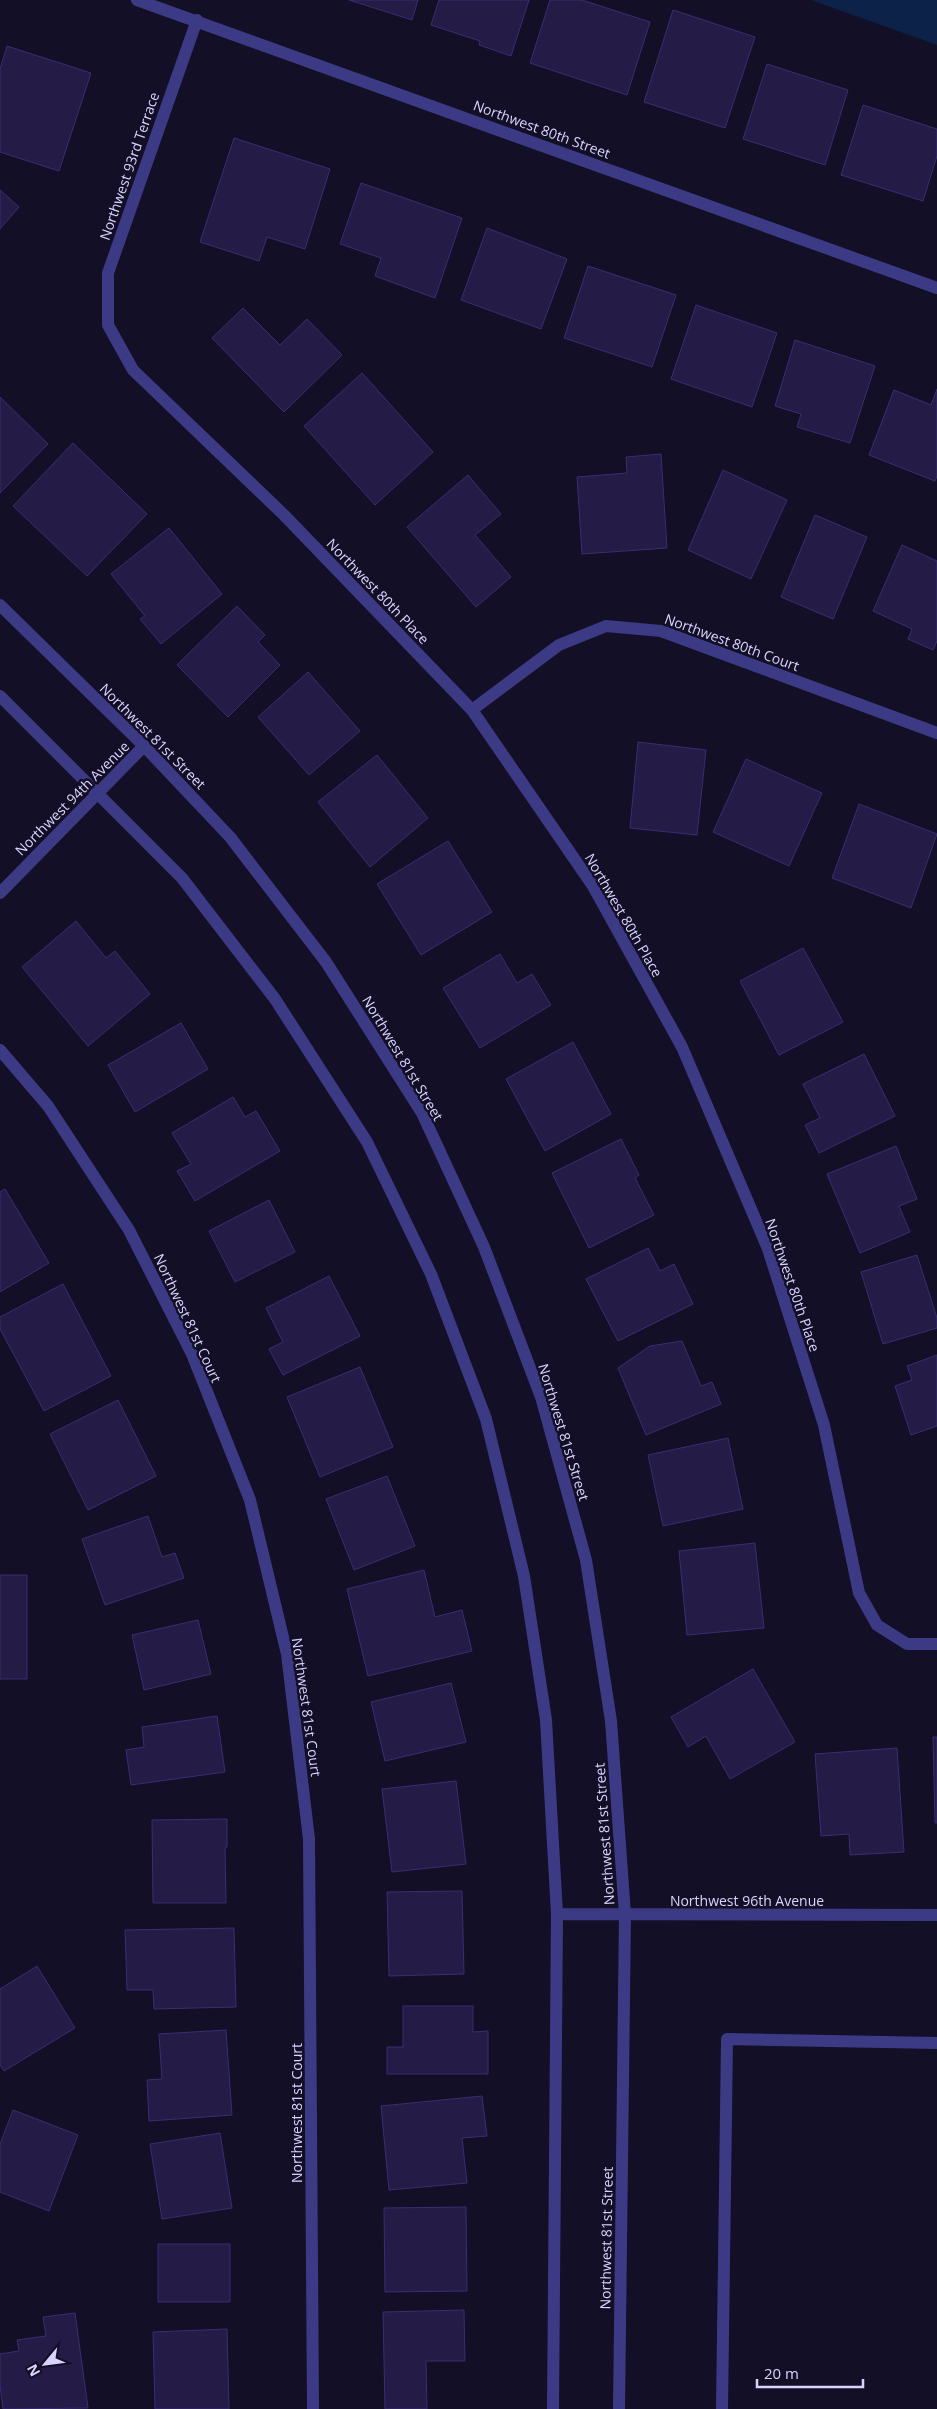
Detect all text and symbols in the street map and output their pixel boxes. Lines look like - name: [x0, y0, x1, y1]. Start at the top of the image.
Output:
- street label: Northwest 93rd Terrace: [95, 89, 163, 243]
- street label: Northwest 80th Street: [471, 95, 613, 163]
- street label: Northwest 80th Place: [323, 534, 433, 648]
- street label: Northwest 80th Court: [662, 609, 802, 675]
- street label: Northwest 81st Street: [96, 679, 210, 793]
- street label: Northwest 94th Avenue: [11, 737, 133, 859]
- street label: Northwest 80th Place: [581, 850, 667, 980]
- street label: Northwest 81st Street: [358, 992, 448, 1124]
- street label: Northwest 80th Place: [761, 1216, 825, 1354]
- street label: Northwest 81st Court: [150, 1250, 226, 1386]
- street label: Northwest 81st Street: [534, 1361, 594, 1503]
- street label: Northwest 81st Court: [288, 1636, 326, 1778]
- street label: Northwest 81st Street: [590, 1762, 618, 1906]
- street label: Northwest 96th Avenue: [670, 1891, 824, 1910]
- street label: Northwest 81st Court: [287, 2043, 306, 2183]
- street label: Northwest 81st Street: [595, 2166, 617, 2309]
- north arrow: [20, 2339, 70, 2389]
- scale bar: [757, 2356, 863, 2388]
- text: N: [22, 2361, 44, 2380]
- text: 20 m: [764, 2363, 799, 2383]

